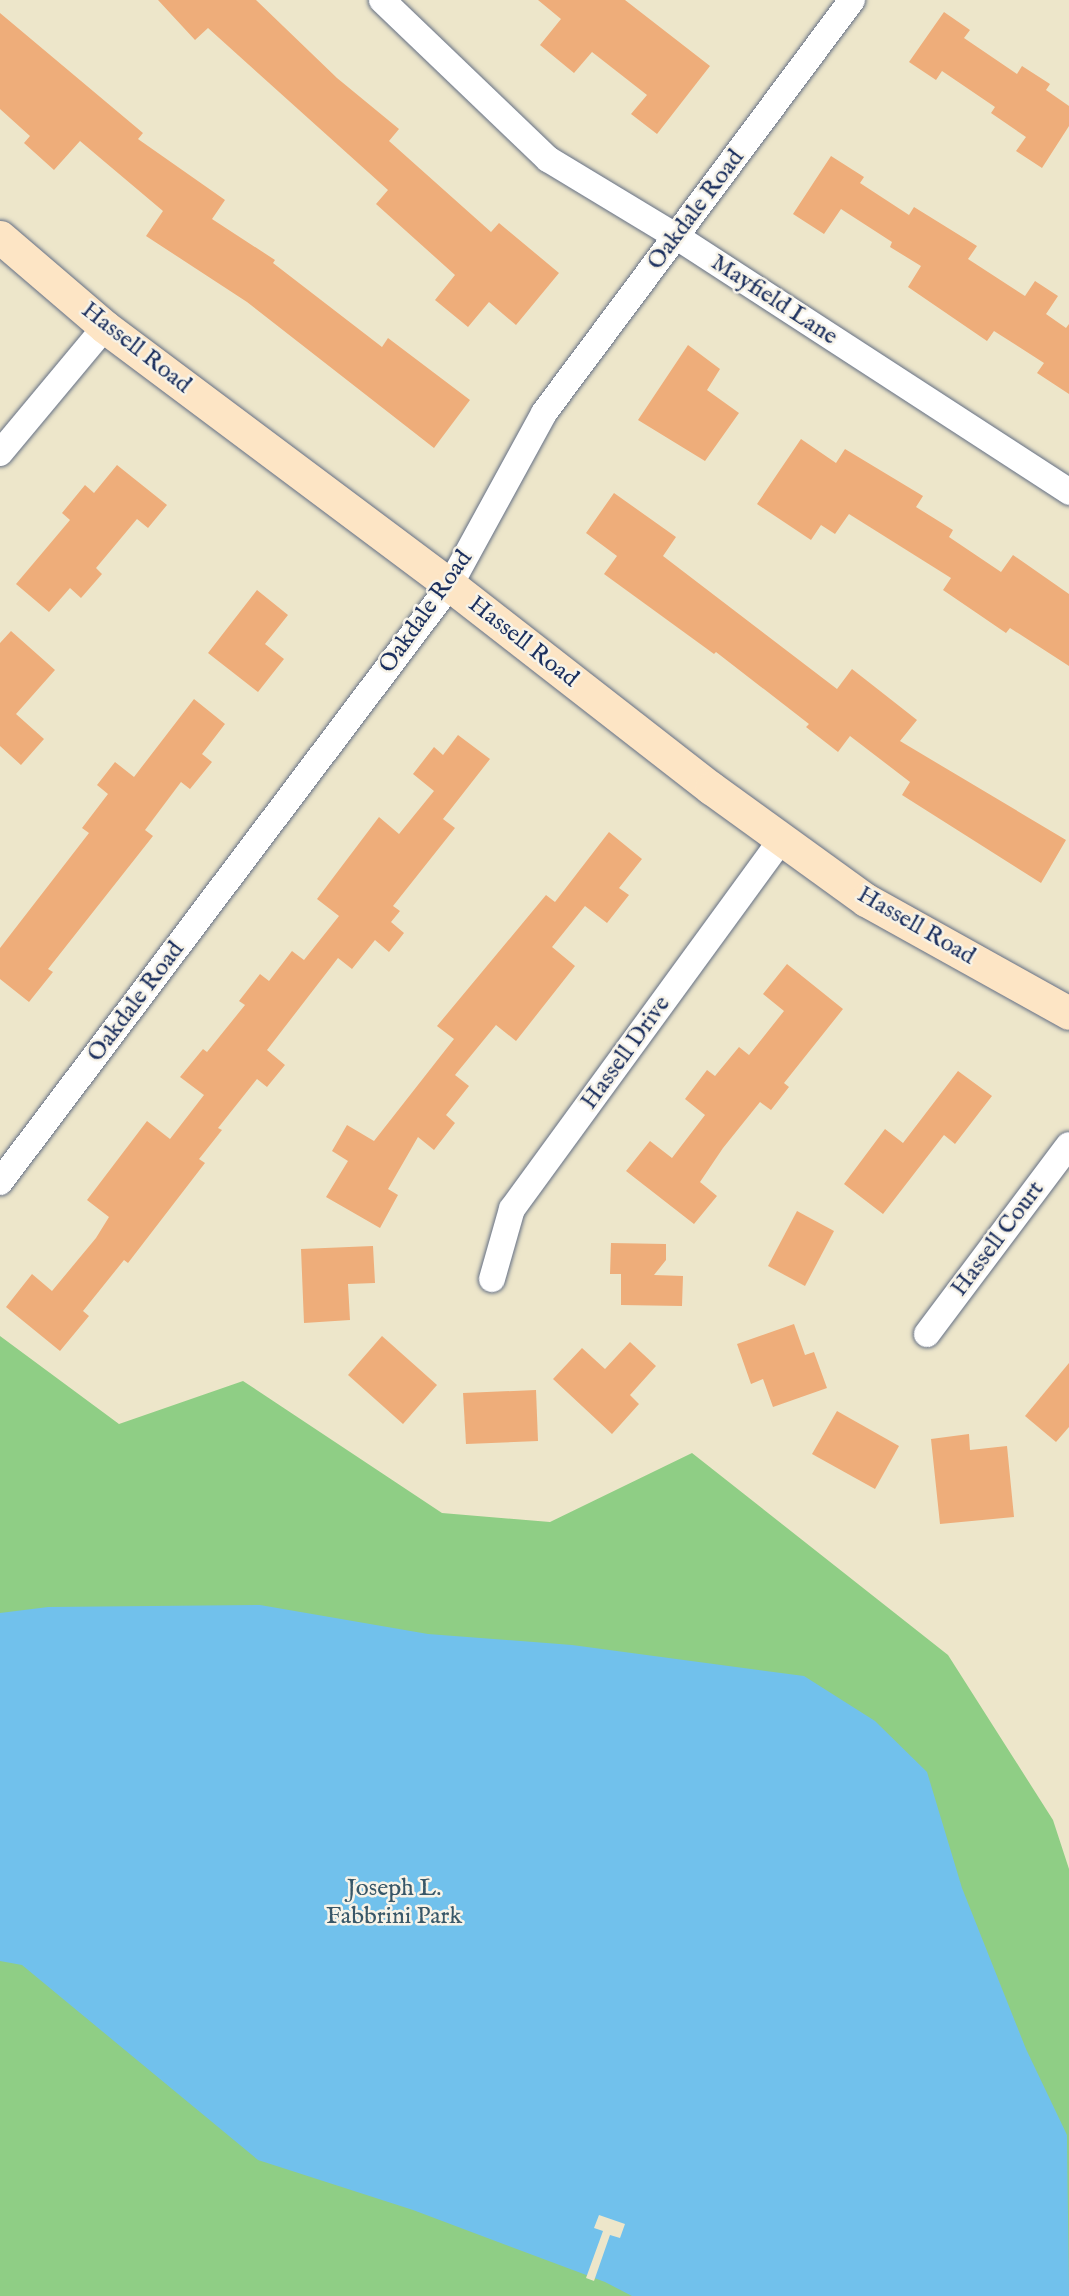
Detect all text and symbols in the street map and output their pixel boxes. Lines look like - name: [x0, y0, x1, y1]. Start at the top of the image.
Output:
- street label: Oakdale Road: [641, 144, 751, 276]
- street label: Mayfield Lane: [705, 248, 843, 352]
- street label: Hassell Road: [75, 296, 197, 400]
- street label: Oakdale Road: [373, 545, 479, 679]
- street label: Hassell Road: [462, 590, 584, 694]
- street label: Hassell Road: [852, 881, 980, 971]
- street label: Oakdale Road: [81, 936, 191, 1068]
- street label: Hassell Drive: [575, 991, 677, 1115]
- street label: Hassell Court: [945, 1176, 1051, 1302]
- park label: Joseph L. Fabbrini Park: [326, 1875, 462, 1931]

